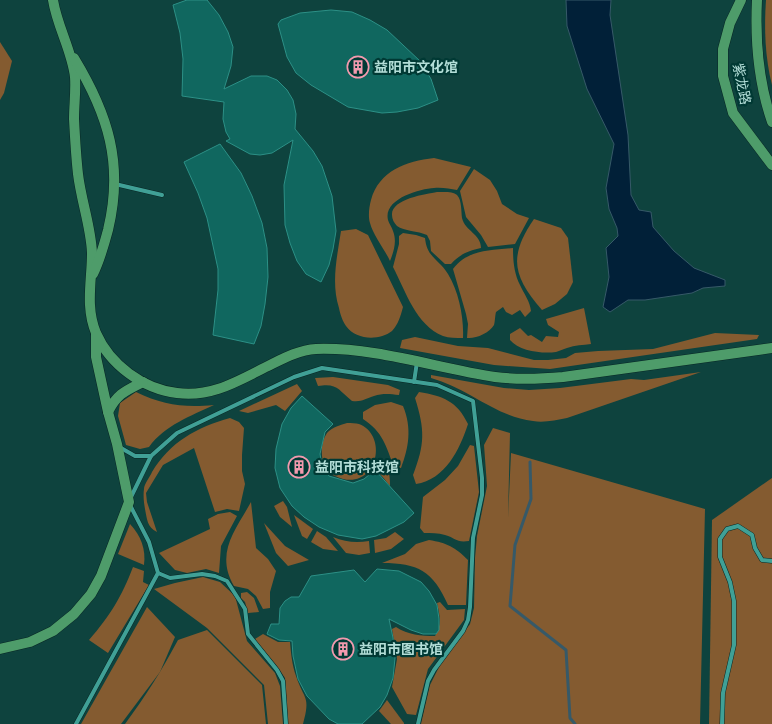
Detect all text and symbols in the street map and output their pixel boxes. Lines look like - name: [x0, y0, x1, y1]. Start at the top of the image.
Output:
- building icon: 益阳市文化馆: [346, 55, 370, 79]
- place label: 益阳市文化馆: [374, 57, 458, 76]
- street label: 紫龙路: [729, 61, 756, 106]
- building icon: 益阳市科技馆: [287, 455, 311, 479]
- place label: 益阳市科技馆: [315, 457, 399, 476]
- building icon: 益阳市图书馆: [331, 637, 355, 661]
- place label: 益阳市图书馆: [359, 639, 443, 658]

